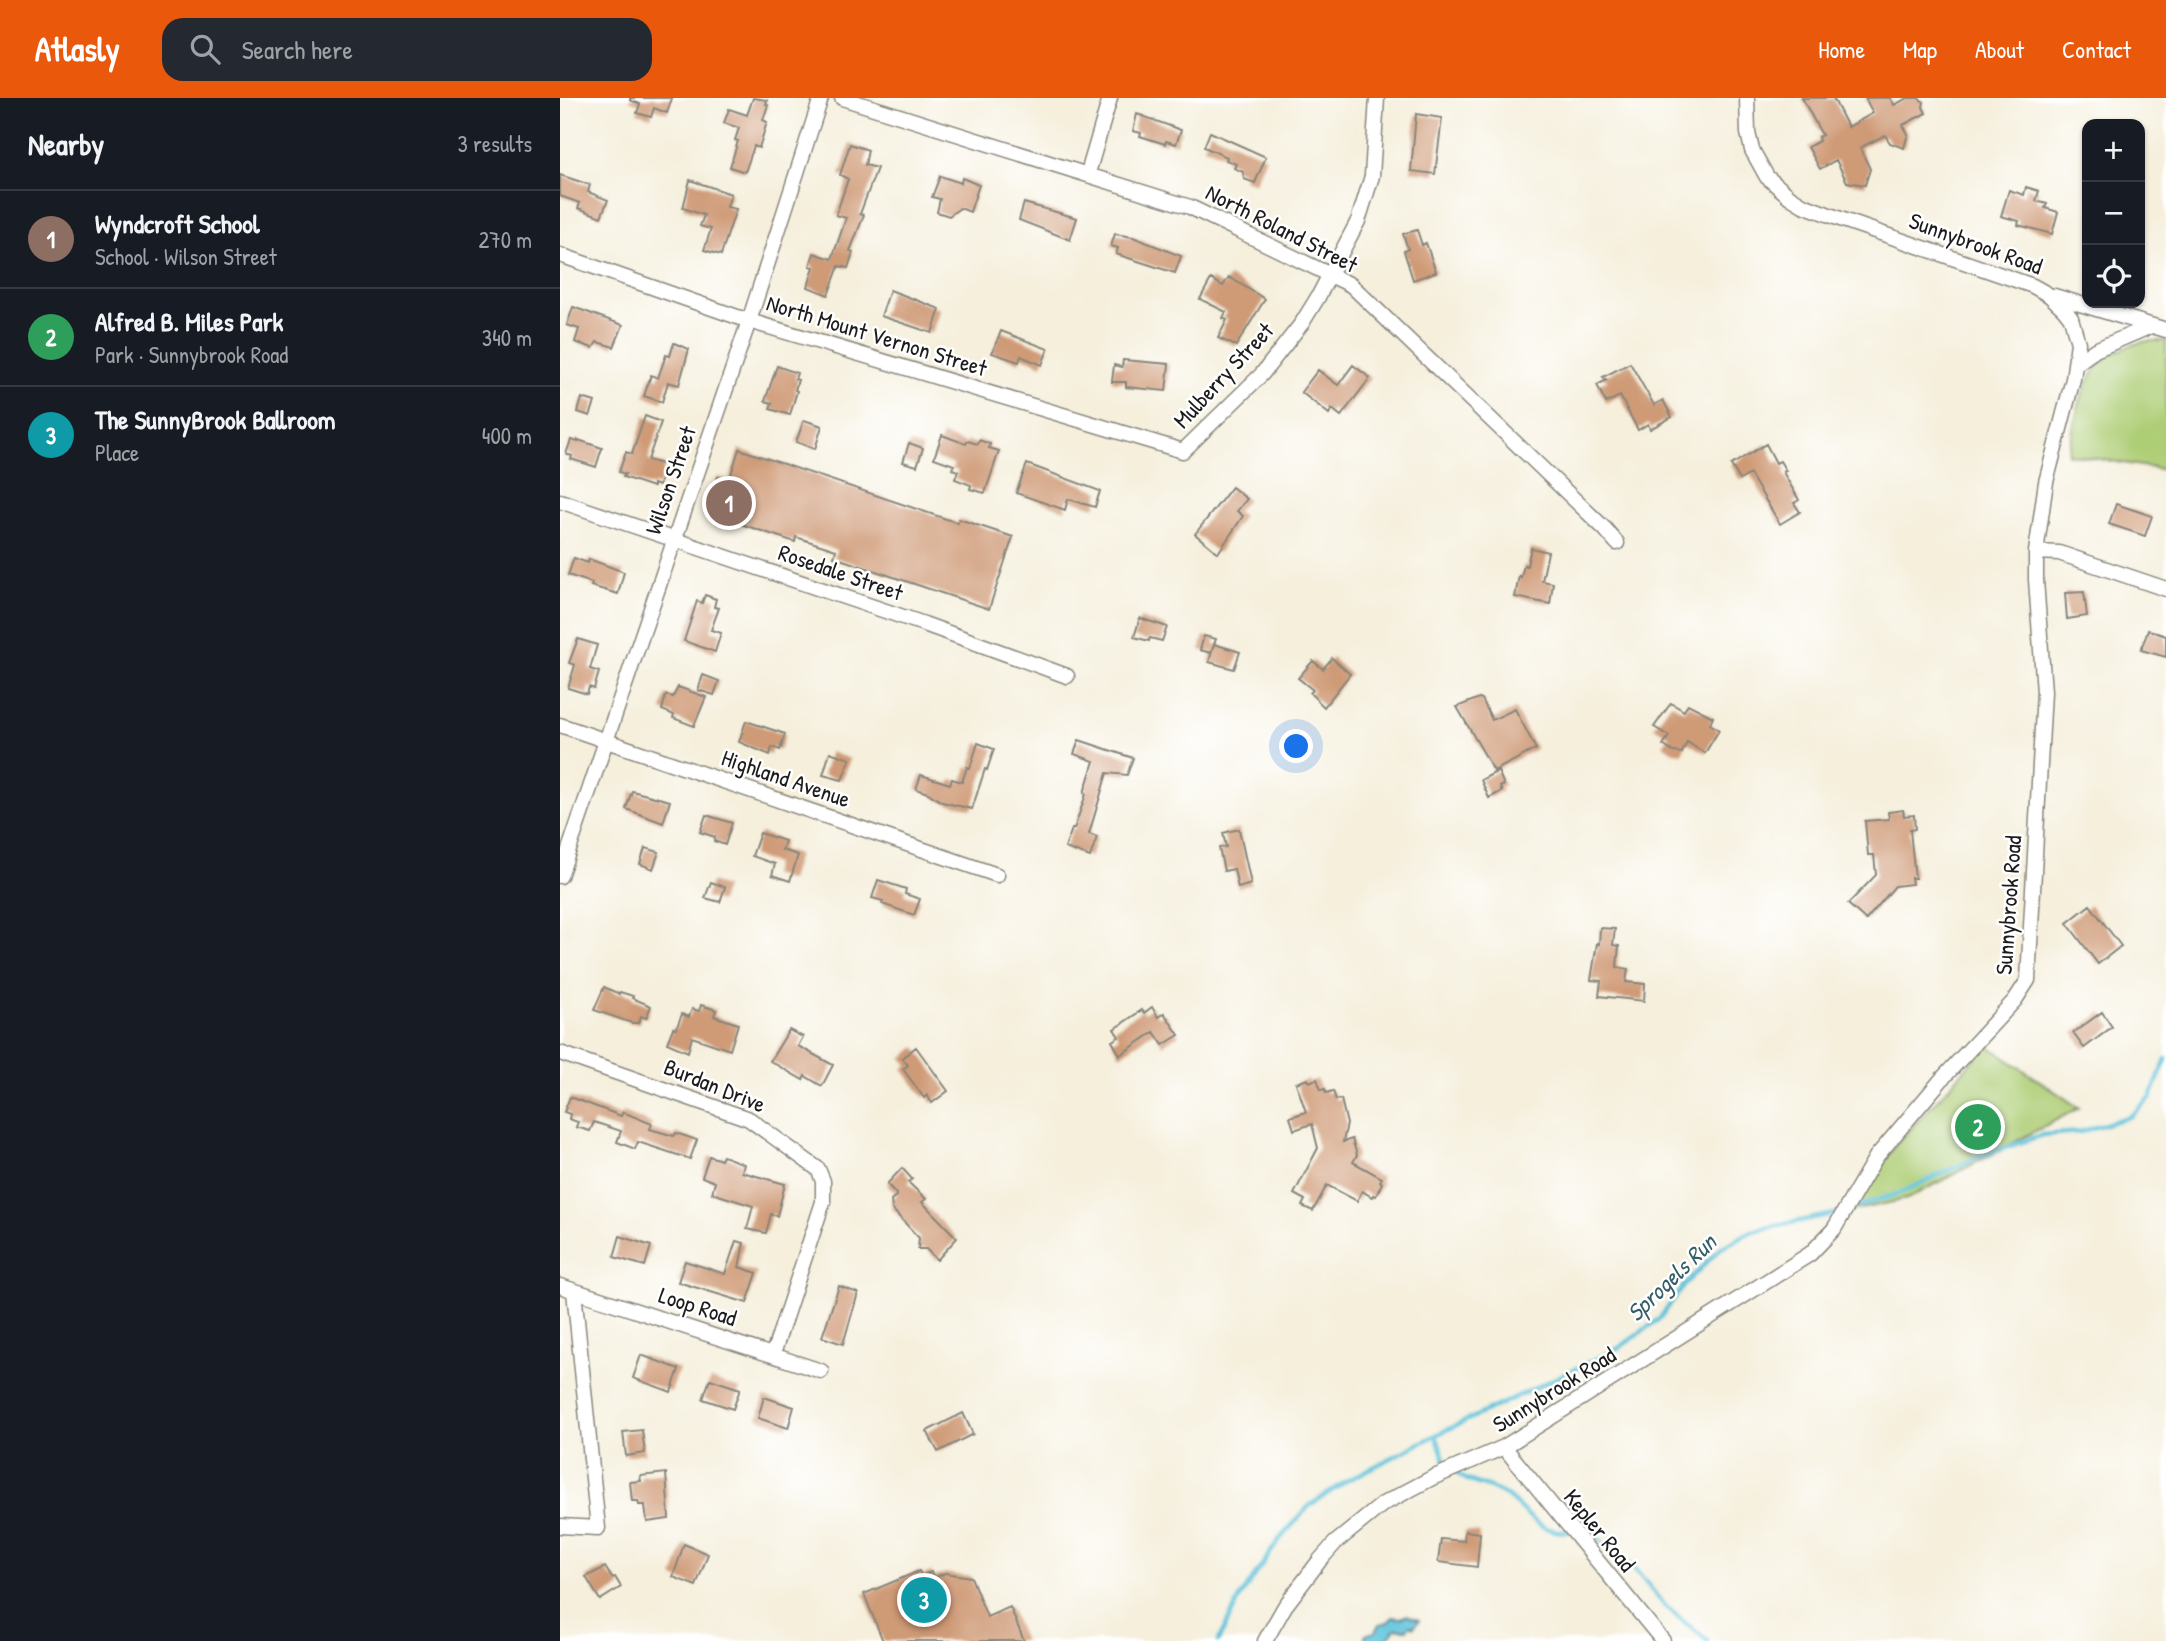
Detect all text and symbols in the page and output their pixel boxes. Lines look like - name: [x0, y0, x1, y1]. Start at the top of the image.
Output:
- search box: [162, 18, 652, 81]
- text: Atlasly: [35, 27, 120, 71]
- icon: search: [186, 30, 224, 68]
- text: Search here: [242, 32, 353, 67]
- text: Home: [1818, 33, 1865, 65]
- text: Map: [1903, 33, 1937, 65]
- text: About: [1975, 33, 2024, 65]
- text: Contact: [2062, 33, 2131, 65]
- map controls: [2082, 119, 2145, 308]
- button: +: [2082, 119, 2145, 182]
- text: Nearby: [28, 124, 104, 164]
- text: 3 results: [457, 128, 532, 159]
- street label: North Roland Street: [1201, 176, 1364, 280]
- button: −: [2082, 182, 2145, 245]
- street label: Sunnybrook Road: [1905, 205, 2047, 281]
- text: Wyndcroft School: [95, 206, 260, 241]
- text: 1: [47, 224, 55, 255]
- text: 270 m: [479, 224, 532, 255]
- text: School · Wilson Street: [95, 241, 277, 272]
- button: locate: [2082, 245, 2145, 308]
- street label: North Mount Vernon Street: [763, 287, 992, 384]
- text: Alfred B. Miles Park: [95, 304, 283, 339]
- street label: Mulberry Street: [1166, 315, 1281, 435]
- text: 2: [46, 322, 56, 353]
- text: 340 m: [482, 322, 532, 353]
- text: Park · Sunnybrook Road: [95, 339, 288, 370]
- text: The SunnyBrook Ballroom: [95, 402, 335, 437]
- text: 3: [46, 420, 56, 451]
- text: 400 m: [482, 420, 532, 451]
- street label: Wilson Street: [637, 421, 703, 538]
- text: Place: [95, 437, 139, 468]
- pin: 1: [706, 477, 752, 529]
- street label: Rosedale Street: [775, 536, 908, 608]
- your location: [1279, 729, 1313, 763]
- street label: Highland Avenue: [718, 742, 854, 814]
- street label: Sunnybrook Road: [1988, 834, 2028, 976]
- street label: Burdan Drive: [660, 1051, 770, 1119]
- pin: 2: [1955, 1101, 2001, 1153]
- water label: Sprogels Run: [1619, 1225, 1725, 1328]
- street label: Loop Road: [655, 1279, 741, 1333]
- street label: Sunnybrook Road: [1487, 1339, 1621, 1439]
- street label: Kepler Road: [1557, 1482, 1643, 1578]
- pin: 3: [901, 1574, 947, 1626]

